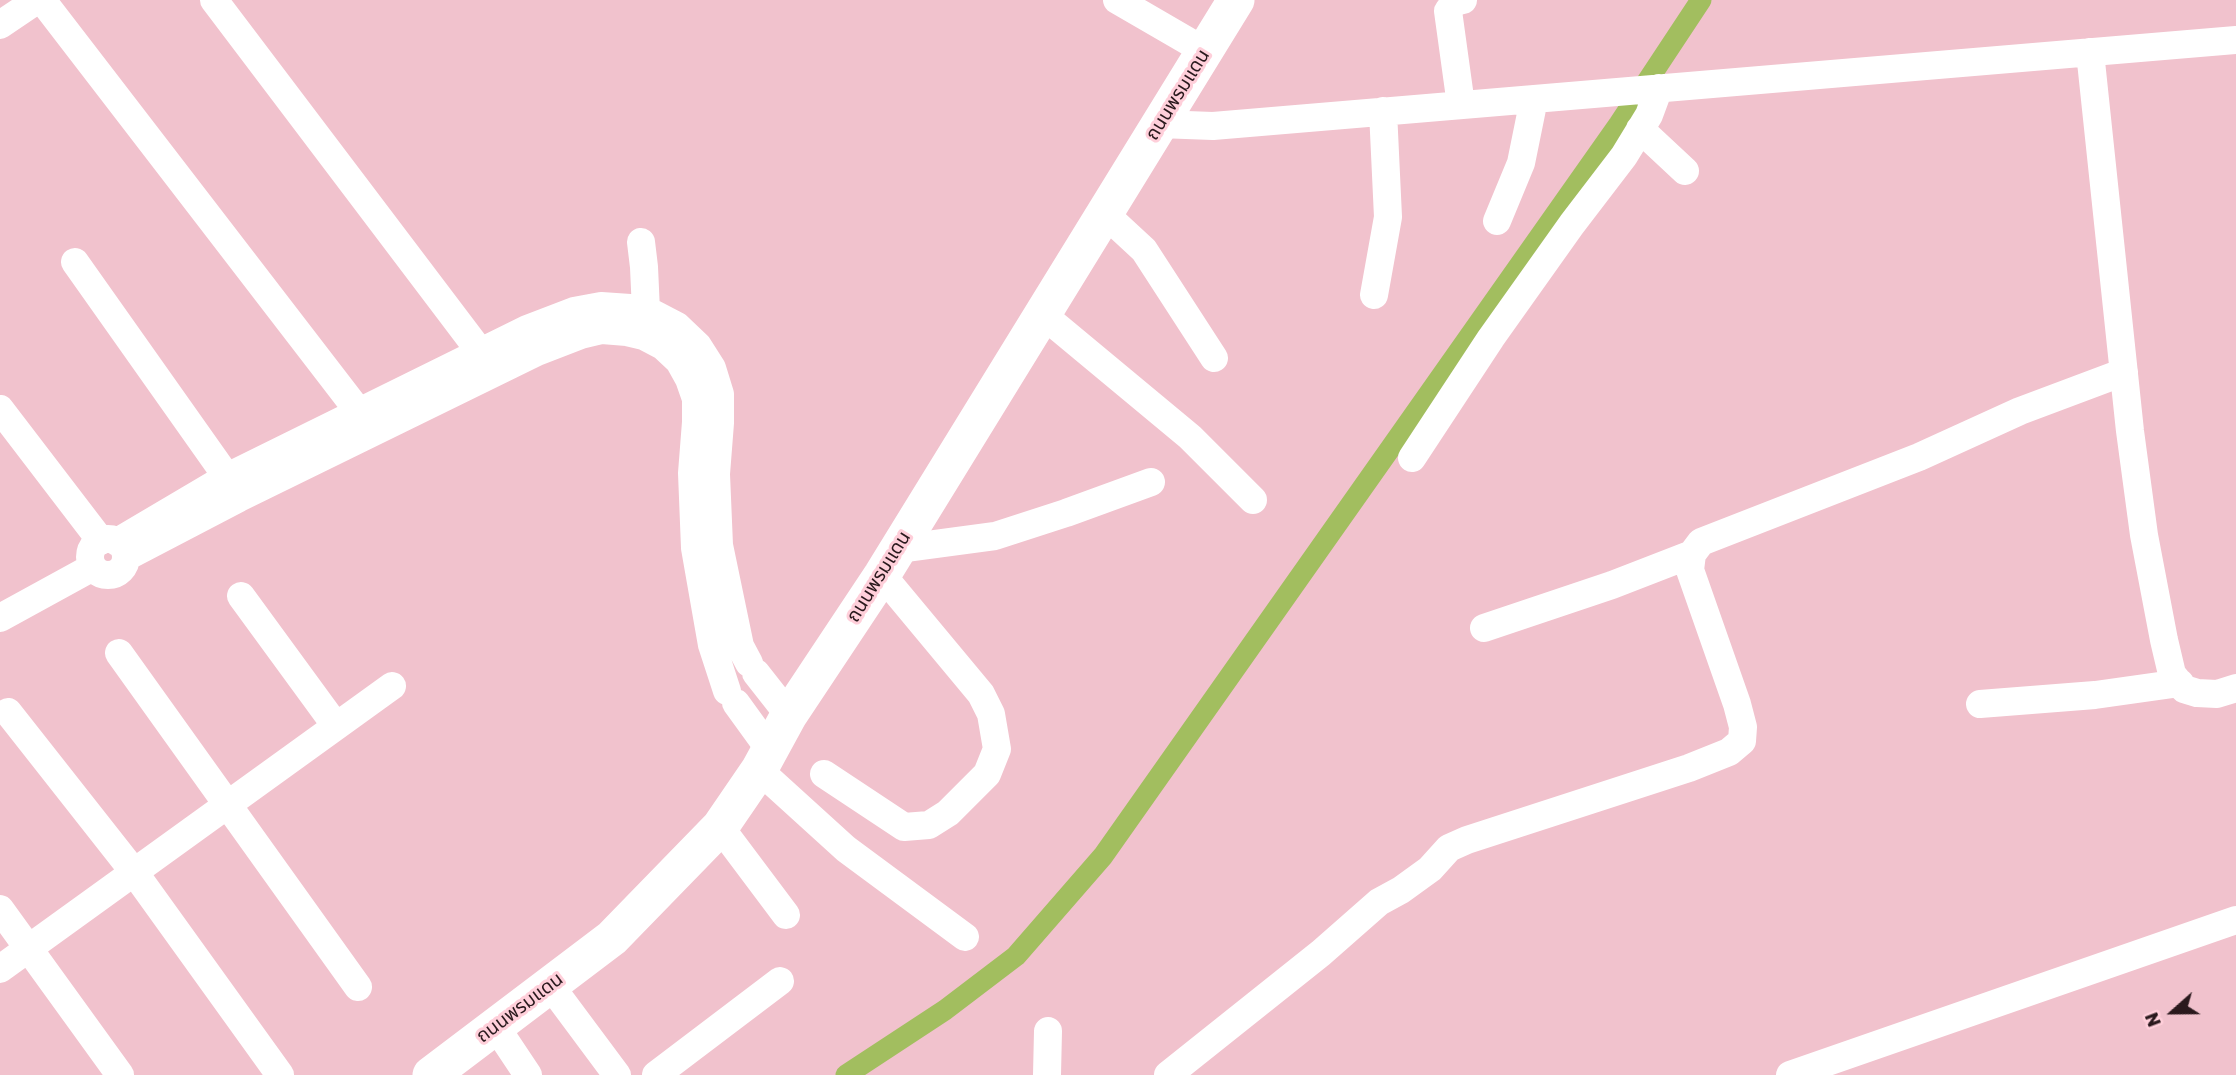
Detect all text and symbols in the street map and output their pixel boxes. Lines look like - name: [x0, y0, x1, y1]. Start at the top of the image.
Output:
- street label: ถนนพรมแดน: [1141, 45, 1215, 145]
- street label: ถนนพรมแดน: [842, 527, 916, 627]
- street label: ถนนพรมแดน: [472, 968, 568, 1048]
- north arrow: [2138, 977, 2208, 1047]
- text: N: [2140, 1009, 2166, 1030]

